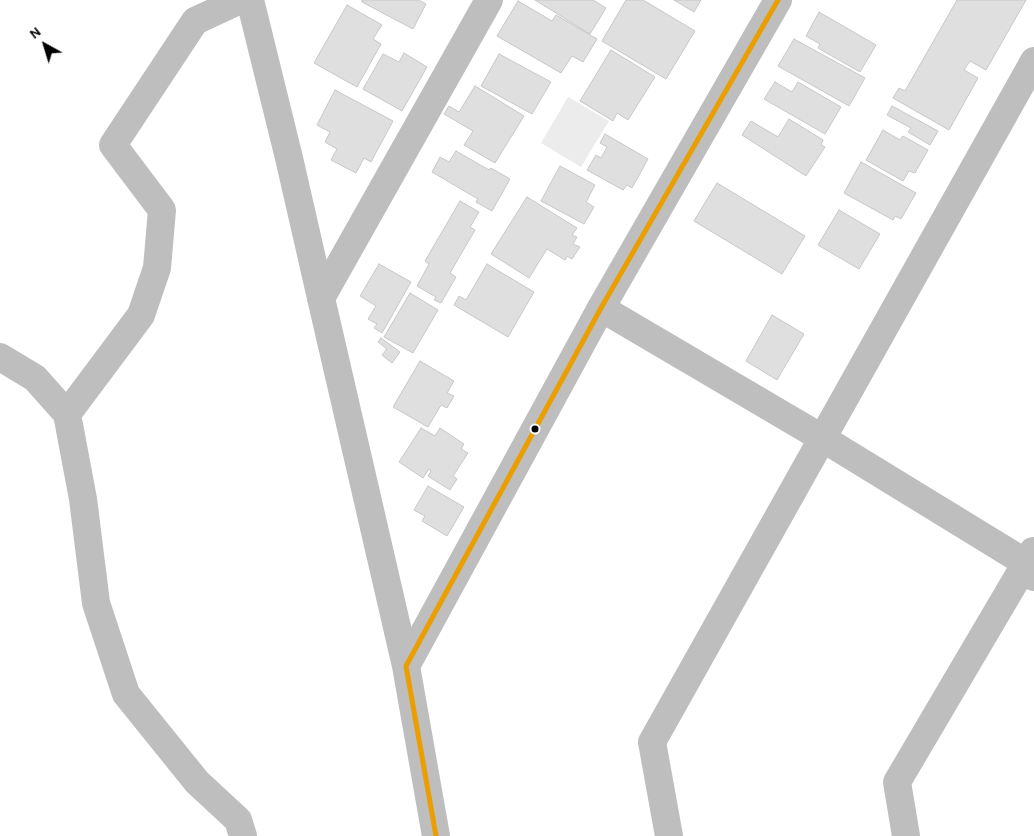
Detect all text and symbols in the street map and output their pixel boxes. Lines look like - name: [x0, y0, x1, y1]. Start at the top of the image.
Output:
- north arrow: [20, 20, 70, 70]
- text: N: [26, 23, 44, 43]
- unlabelled marker: [530, 424, 540, 434]

